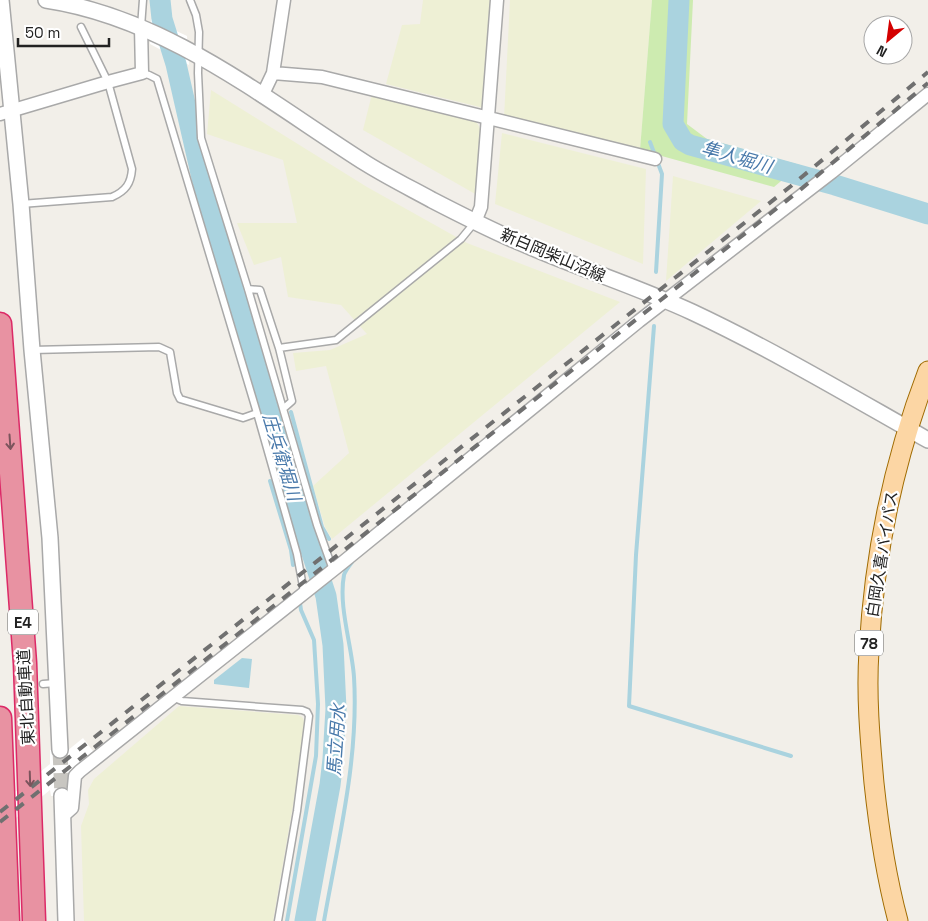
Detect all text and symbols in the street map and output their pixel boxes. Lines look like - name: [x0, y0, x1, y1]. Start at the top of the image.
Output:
- scale bar: [18, 15, 109, 47]
- north arrow: [863, 15, 913, 65]
- text: 50 m: [25, 23, 60, 42]
- text: N: [873, 41, 890, 62]
- water label: 隼人堀川: [699, 136, 777, 179]
- street label: 新白岡柴山沼線: [497, 223, 609, 287]
- water label: 庄兵衛堀川: [258, 411, 307, 505]
- one-way arrow: [5, 434, 14, 450]
- street label: 白岡久喜バイパス: [862, 489, 902, 619]
- road number: E4: [8, 610, 38, 634]
- road number: 78: [855, 630, 883, 656]
- street label: 東北自動車道: [13, 649, 39, 745]
- water label: 馬立用水: [322, 701, 350, 777]
- one-way arrow: [26, 771, 35, 787]

